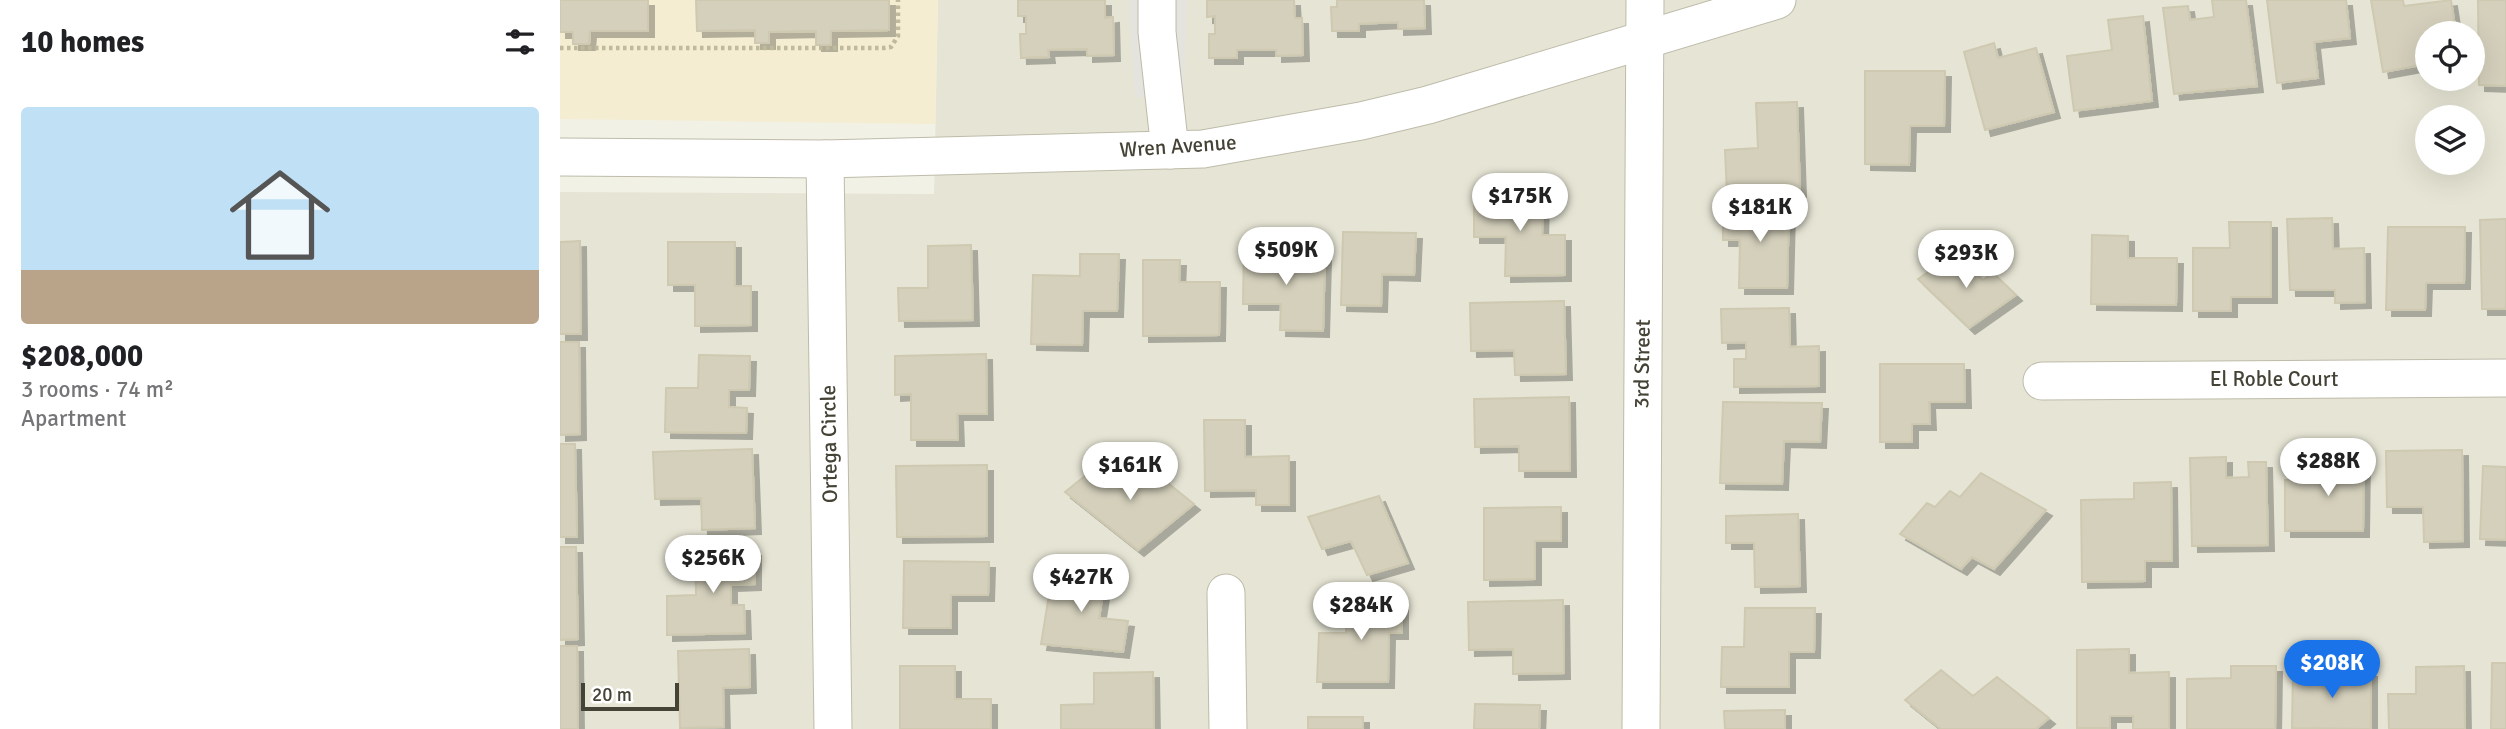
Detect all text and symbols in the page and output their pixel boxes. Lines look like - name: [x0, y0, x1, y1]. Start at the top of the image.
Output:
- map controls: [2415, 21, 2485, 175]
- button: locate: [2415, 21, 2485, 91]
- icon: filters: [501, 23, 539, 61]
- text: 10 homes: [21, 24, 144, 61]
- button: layers: [2415, 105, 2485, 175]
- street label: Wren Avenue: [1119, 129, 1237, 163]
- icon: home: [217, 152, 343, 278]
- pin: $175K: [1471, 174, 1569, 233]
- text: $175K: [1488, 181, 1552, 210]
- pin: $181K: [1711, 184, 1809, 244]
- text: $181K: [1728, 192, 1792, 221]
- pin: $509K: [1237, 228, 1335, 287]
- pin: $293K: [1917, 230, 2015, 290]
- text: $509K: [1254, 235, 1318, 264]
- text: $293K: [1934, 238, 1998, 267]
- street label: 3rd Street: [1628, 319, 1656, 409]
- text: $208,000: [21, 338, 143, 375]
- street label: El Roble Court: [2210, 366, 2338, 392]
- text: 3 rooms · 74 m²: [21, 375, 174, 404]
- street label: Ortega Circle: [815, 385, 843, 503]
- text: Apartment: [21, 404, 126, 433]
- pin: $288K: [2279, 438, 2377, 498]
- pin: $161K: [1081, 442, 1179, 502]
- text: $288K: [2296, 446, 2360, 475]
- text: $161K: [1098, 450, 1162, 479]
- pin: $256K: [664, 536, 762, 595]
- text: $256K: [681, 543, 745, 572]
- pin: $427K: [1032, 554, 1130, 614]
- text: $427K: [1049, 562, 1113, 591]
- pin: $284K: [1312, 582, 1410, 642]
- text: $284K: [1329, 590, 1393, 619]
- pin: $208K: [2283, 640, 2381, 700]
- text: $208K: [2300, 648, 2364, 677]
- scale bar: [581, 680, 679, 712]
- text: 20 m: [592, 683, 632, 707]

